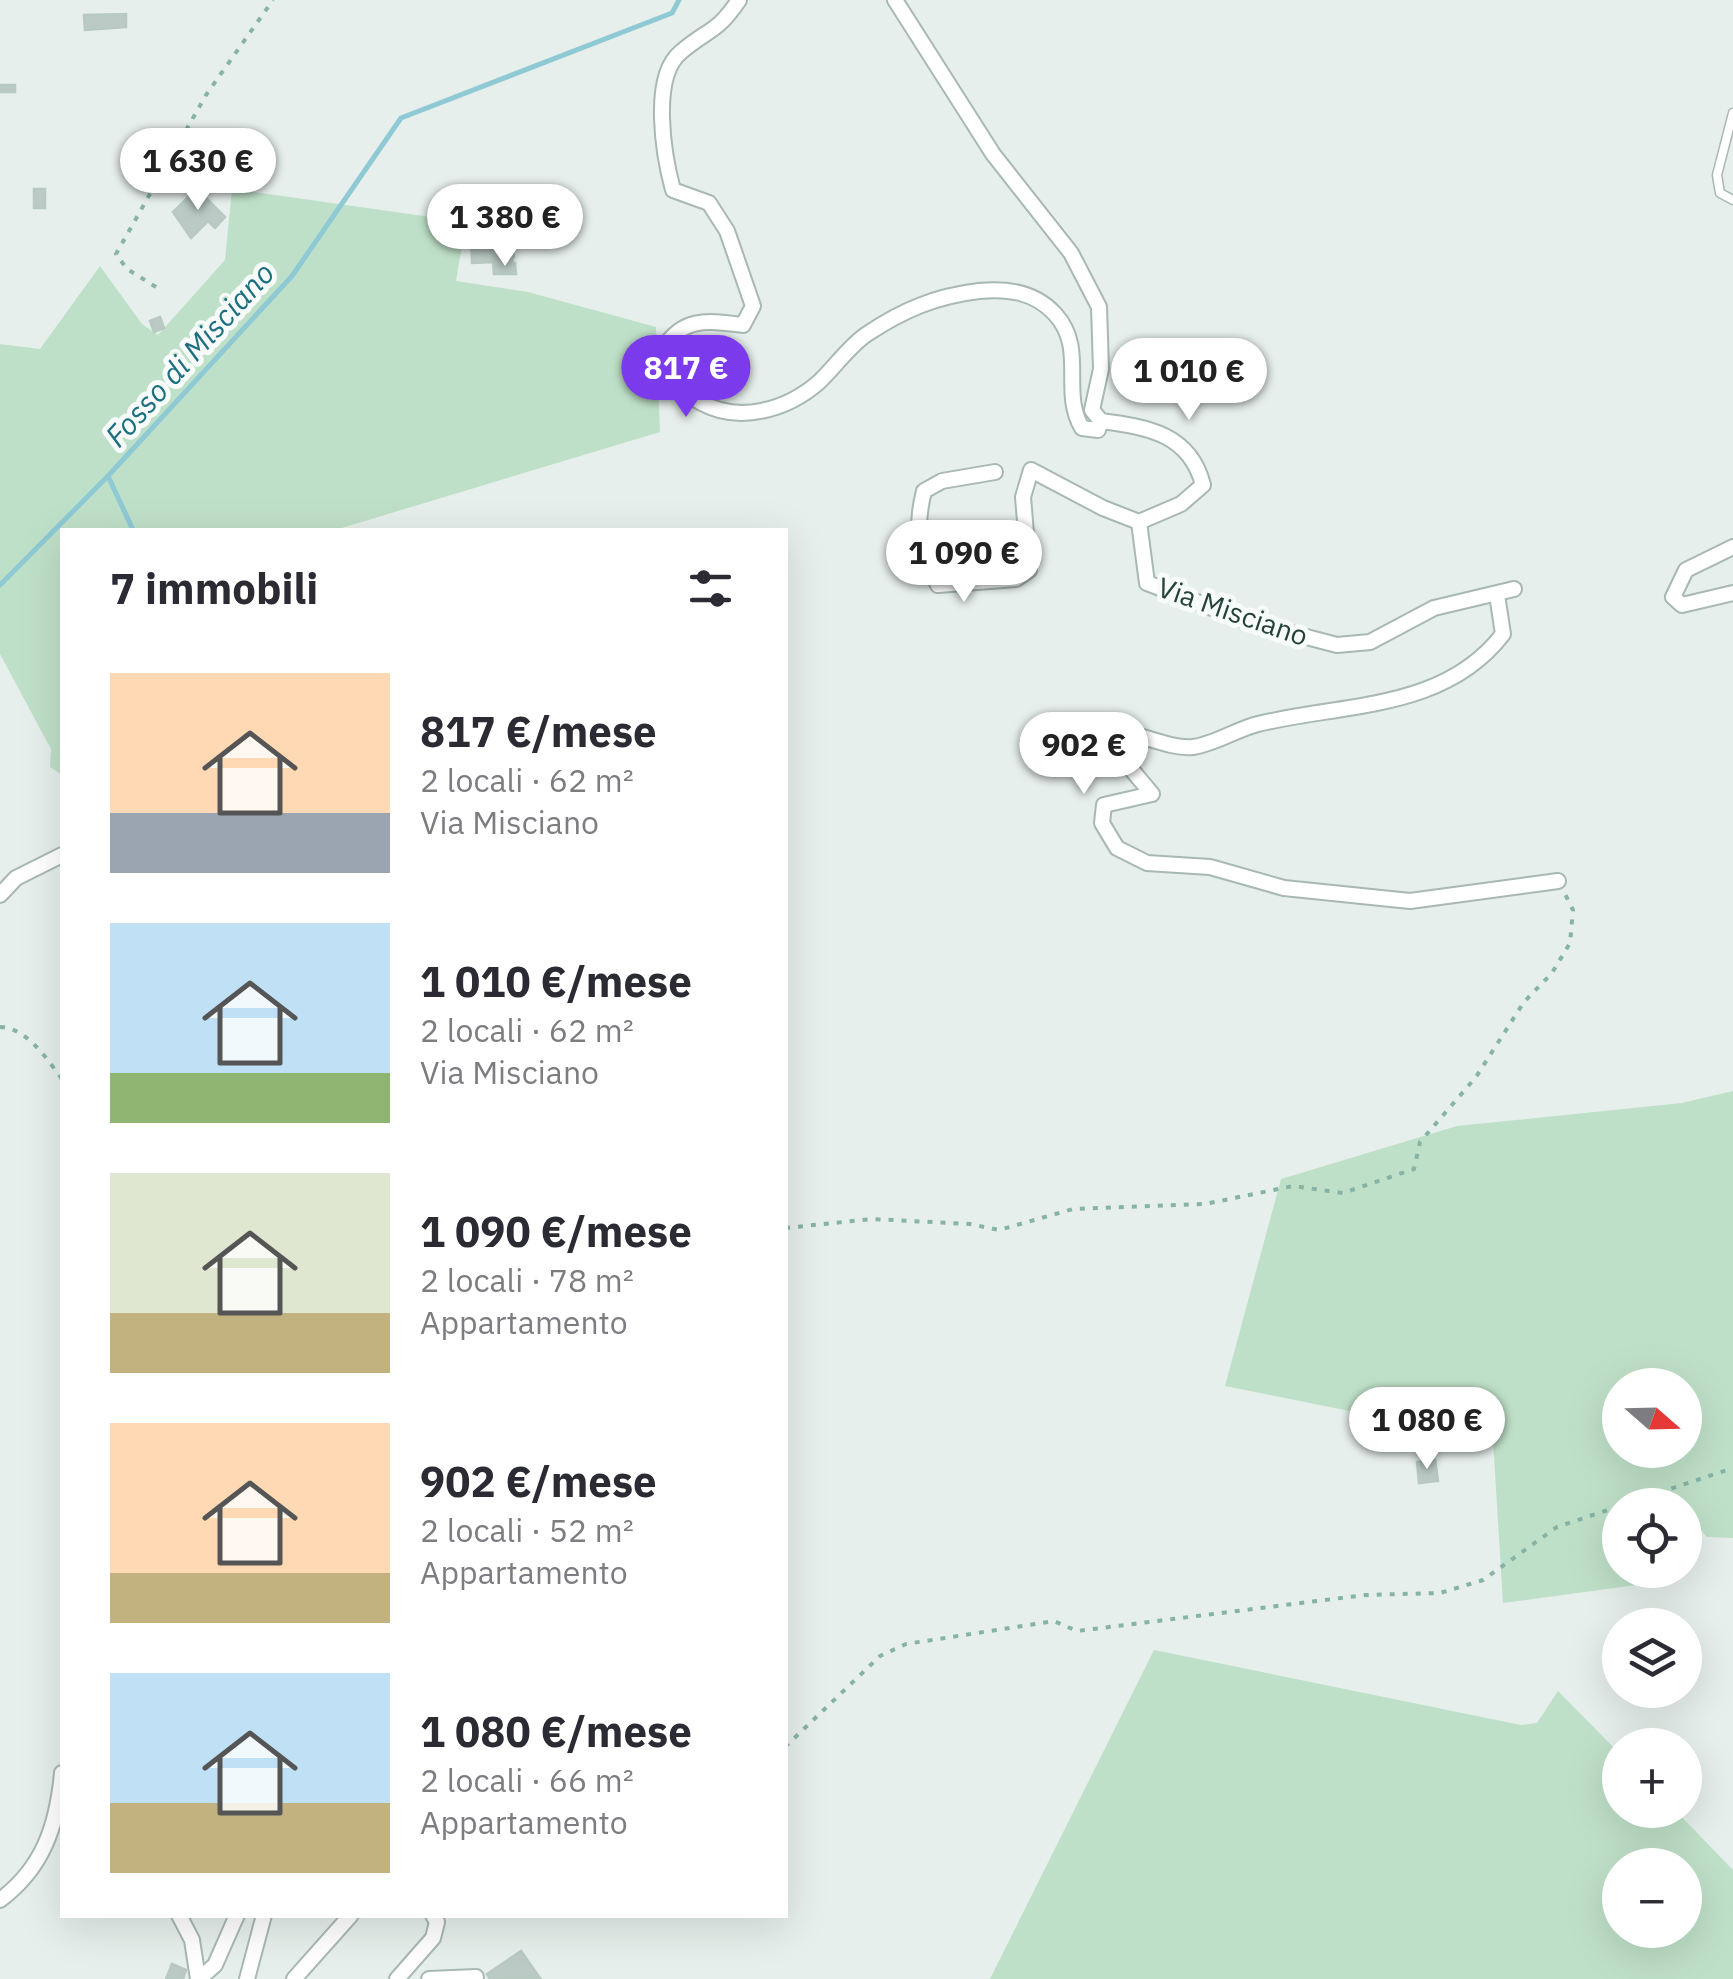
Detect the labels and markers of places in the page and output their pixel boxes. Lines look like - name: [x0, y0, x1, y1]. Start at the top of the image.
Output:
- pin: 1 630 €: [106, 128, 290, 213]
- pin: 1 380 €: [413, 184, 597, 269]
- pin: 817 €: [616, 335, 756, 420]
- pin: 1 010 €: [1097, 338, 1281, 423]
- pin: 1 090 €: [872, 520, 1056, 605]
- pin: 902 €: [1014, 712, 1154, 797]
- pin: 1 080 €: [1335, 1387, 1519, 1472]

